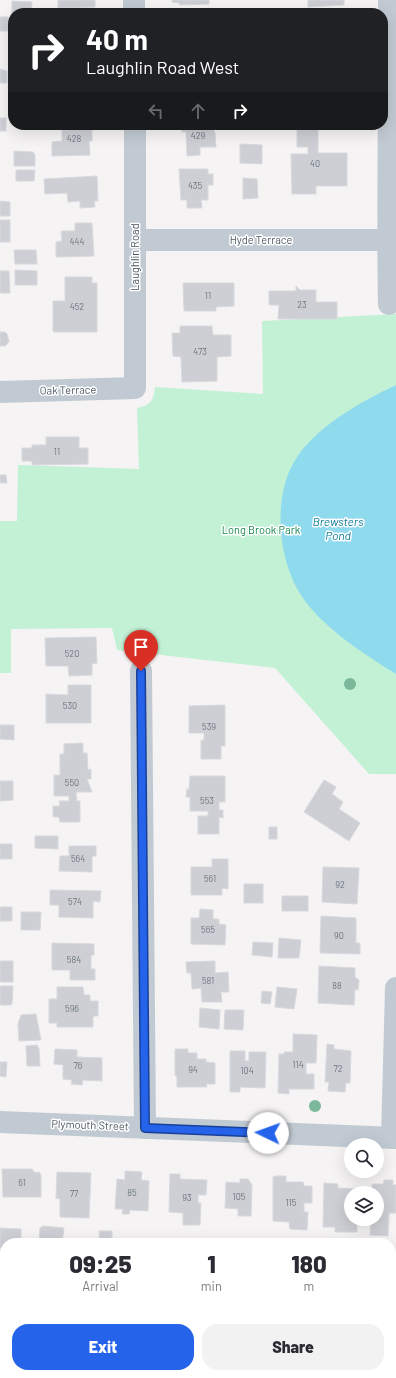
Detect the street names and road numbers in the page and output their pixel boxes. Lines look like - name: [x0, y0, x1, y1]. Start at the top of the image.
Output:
- street label: Laughlin Road: [128, 223, 141, 291]
- street label: Hyde Terrace: [230, 233, 292, 246]
- street label: Oak Terrace: [40, 383, 97, 396]
- street label: Plymouth Street: [51, 1117, 129, 1132]

